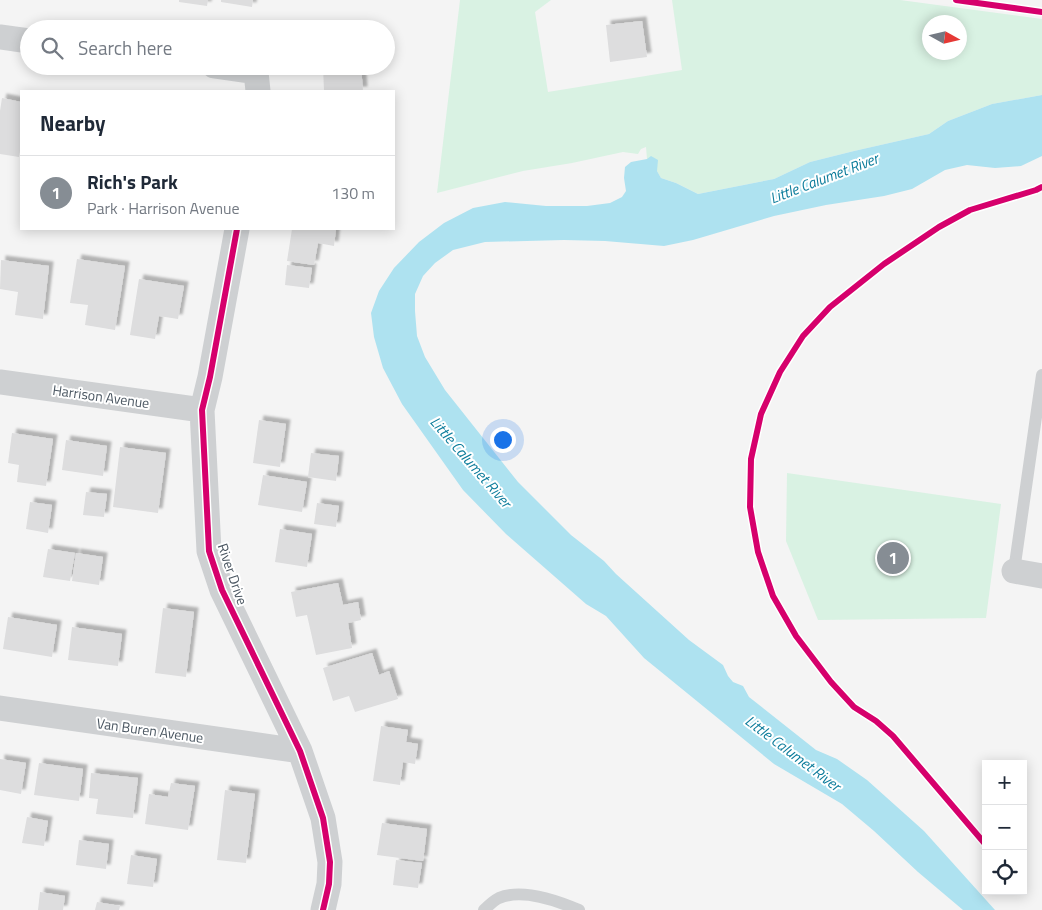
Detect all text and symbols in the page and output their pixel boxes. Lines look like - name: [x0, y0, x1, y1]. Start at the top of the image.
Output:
- north arrow: [922, 15, 967, 60]
- search box: [20, 20, 395, 75]
- text: Search here: [78, 33, 172, 62]
- icon: search: [38, 34, 66, 62]
- text: Nearby: [40, 107, 105, 139]
- water label: Little Calumet River: [766, 146, 884, 209]
- text: Rich's Park: [87, 167, 178, 196]
- text: 1: [52, 181, 60, 205]
- text: 130 m: [331, 181, 375, 205]
- text: Park · Harrison Avenue: [87, 196, 240, 220]
- street label: Harrison Avenue: [51, 379, 151, 413]
- water label: Little Calumet River: [425, 411, 519, 515]
- your location: [490, 427, 516, 453]
- pin: 1: [877, 539, 909, 577]
- street label: River Drive: [213, 540, 253, 608]
- water label: Little Calumet River: [740, 709, 848, 798]
- street label: Van Buren Avenue: [95, 712, 205, 748]
- map controls: [982, 760, 1027, 895]
- button: +: [982, 760, 1027, 805]
- button: −: [982, 805, 1027, 850]
- button: locate: [982, 850, 1027, 895]

